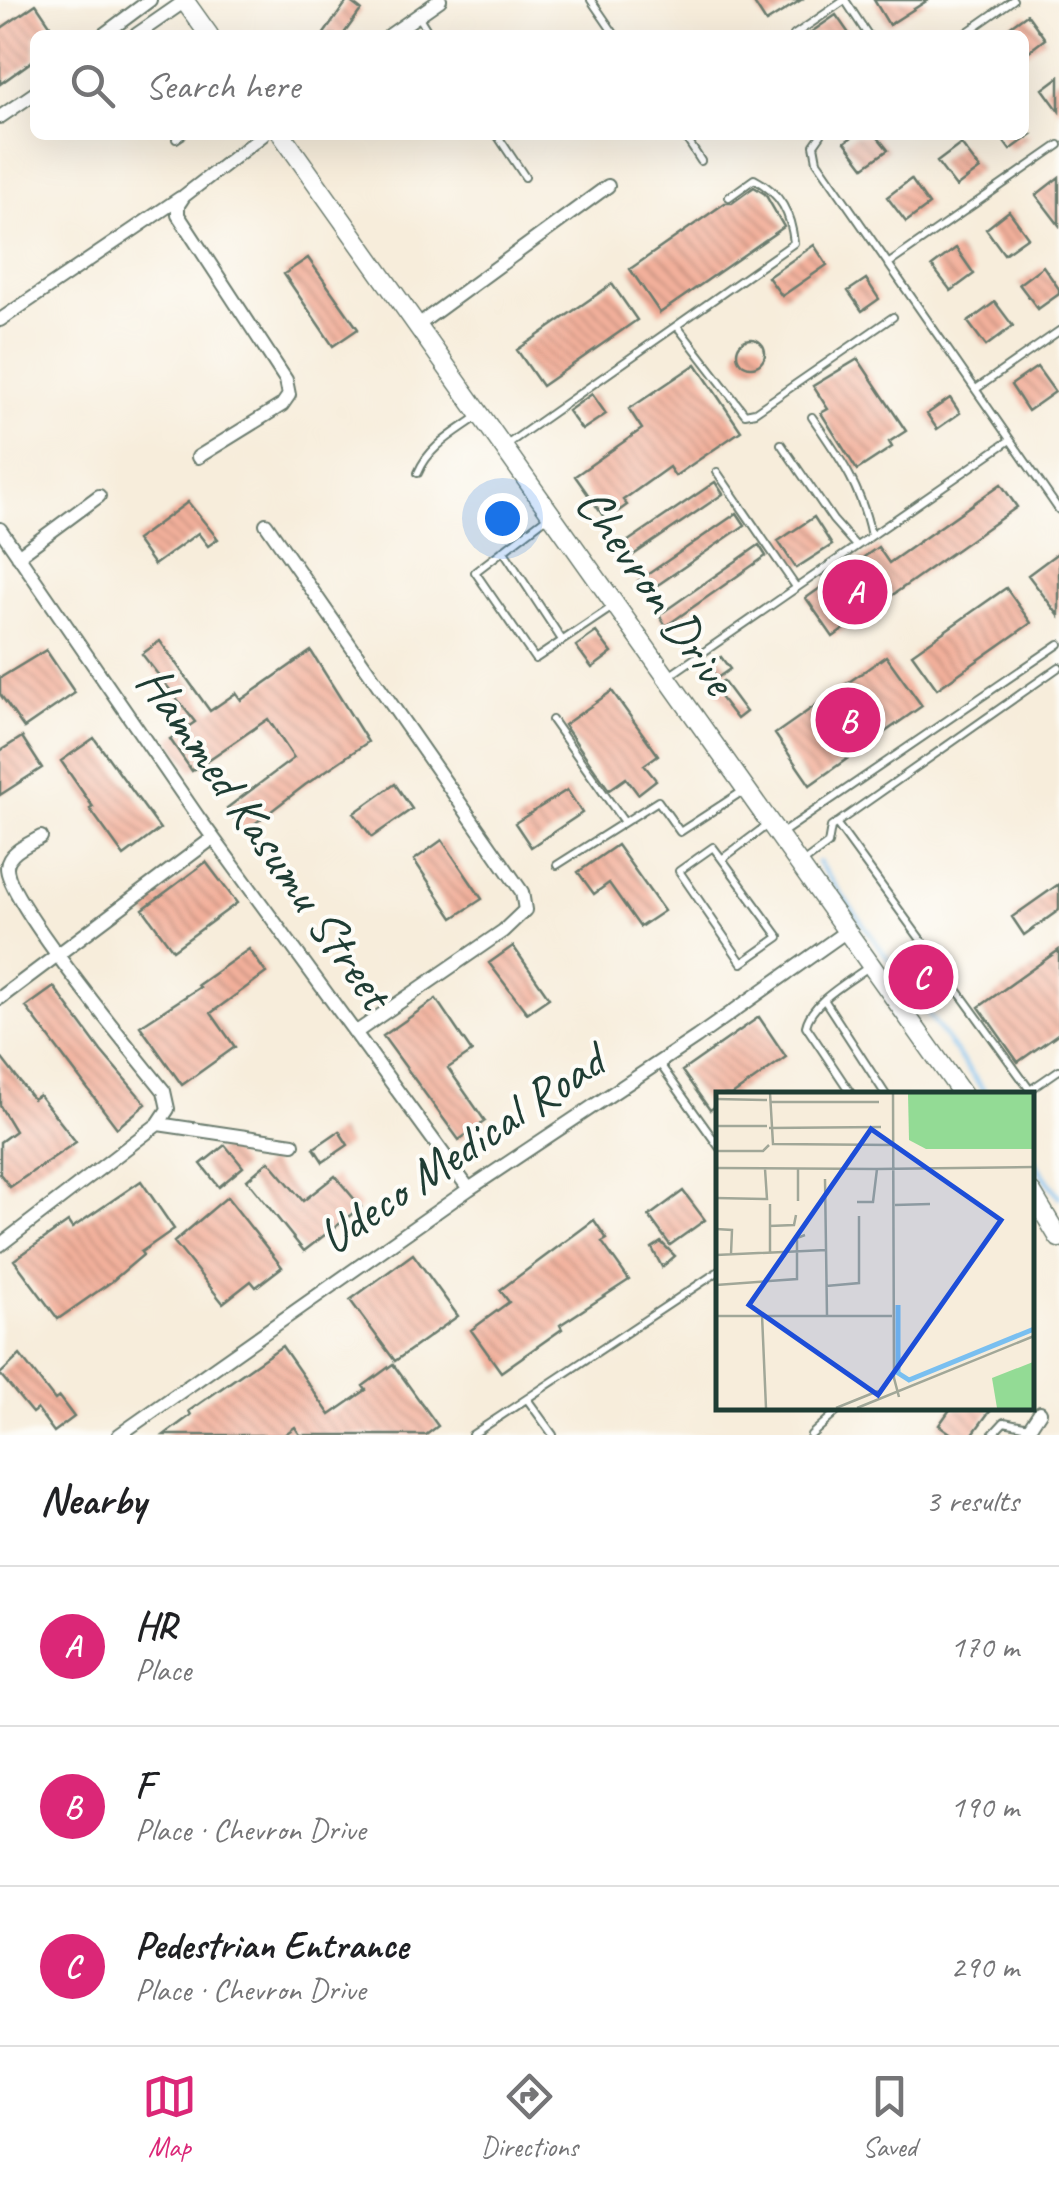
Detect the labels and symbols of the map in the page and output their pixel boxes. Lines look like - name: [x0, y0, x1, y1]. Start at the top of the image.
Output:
- street label: Chevron Drive: [562, 475, 752, 710]
- your location: [477, 493, 528, 544]
- pin: A: [822, 554, 888, 630]
- street label: Hammed Kasumu Street: [123, 653, 409, 1024]
- pin: B: [816, 682, 880, 758]
- pin: C: [888, 940, 954, 1014]
- street label: Udeco Medical Road: [306, 1026, 622, 1268]
- inset map: [716, 1092, 1034, 1410]

